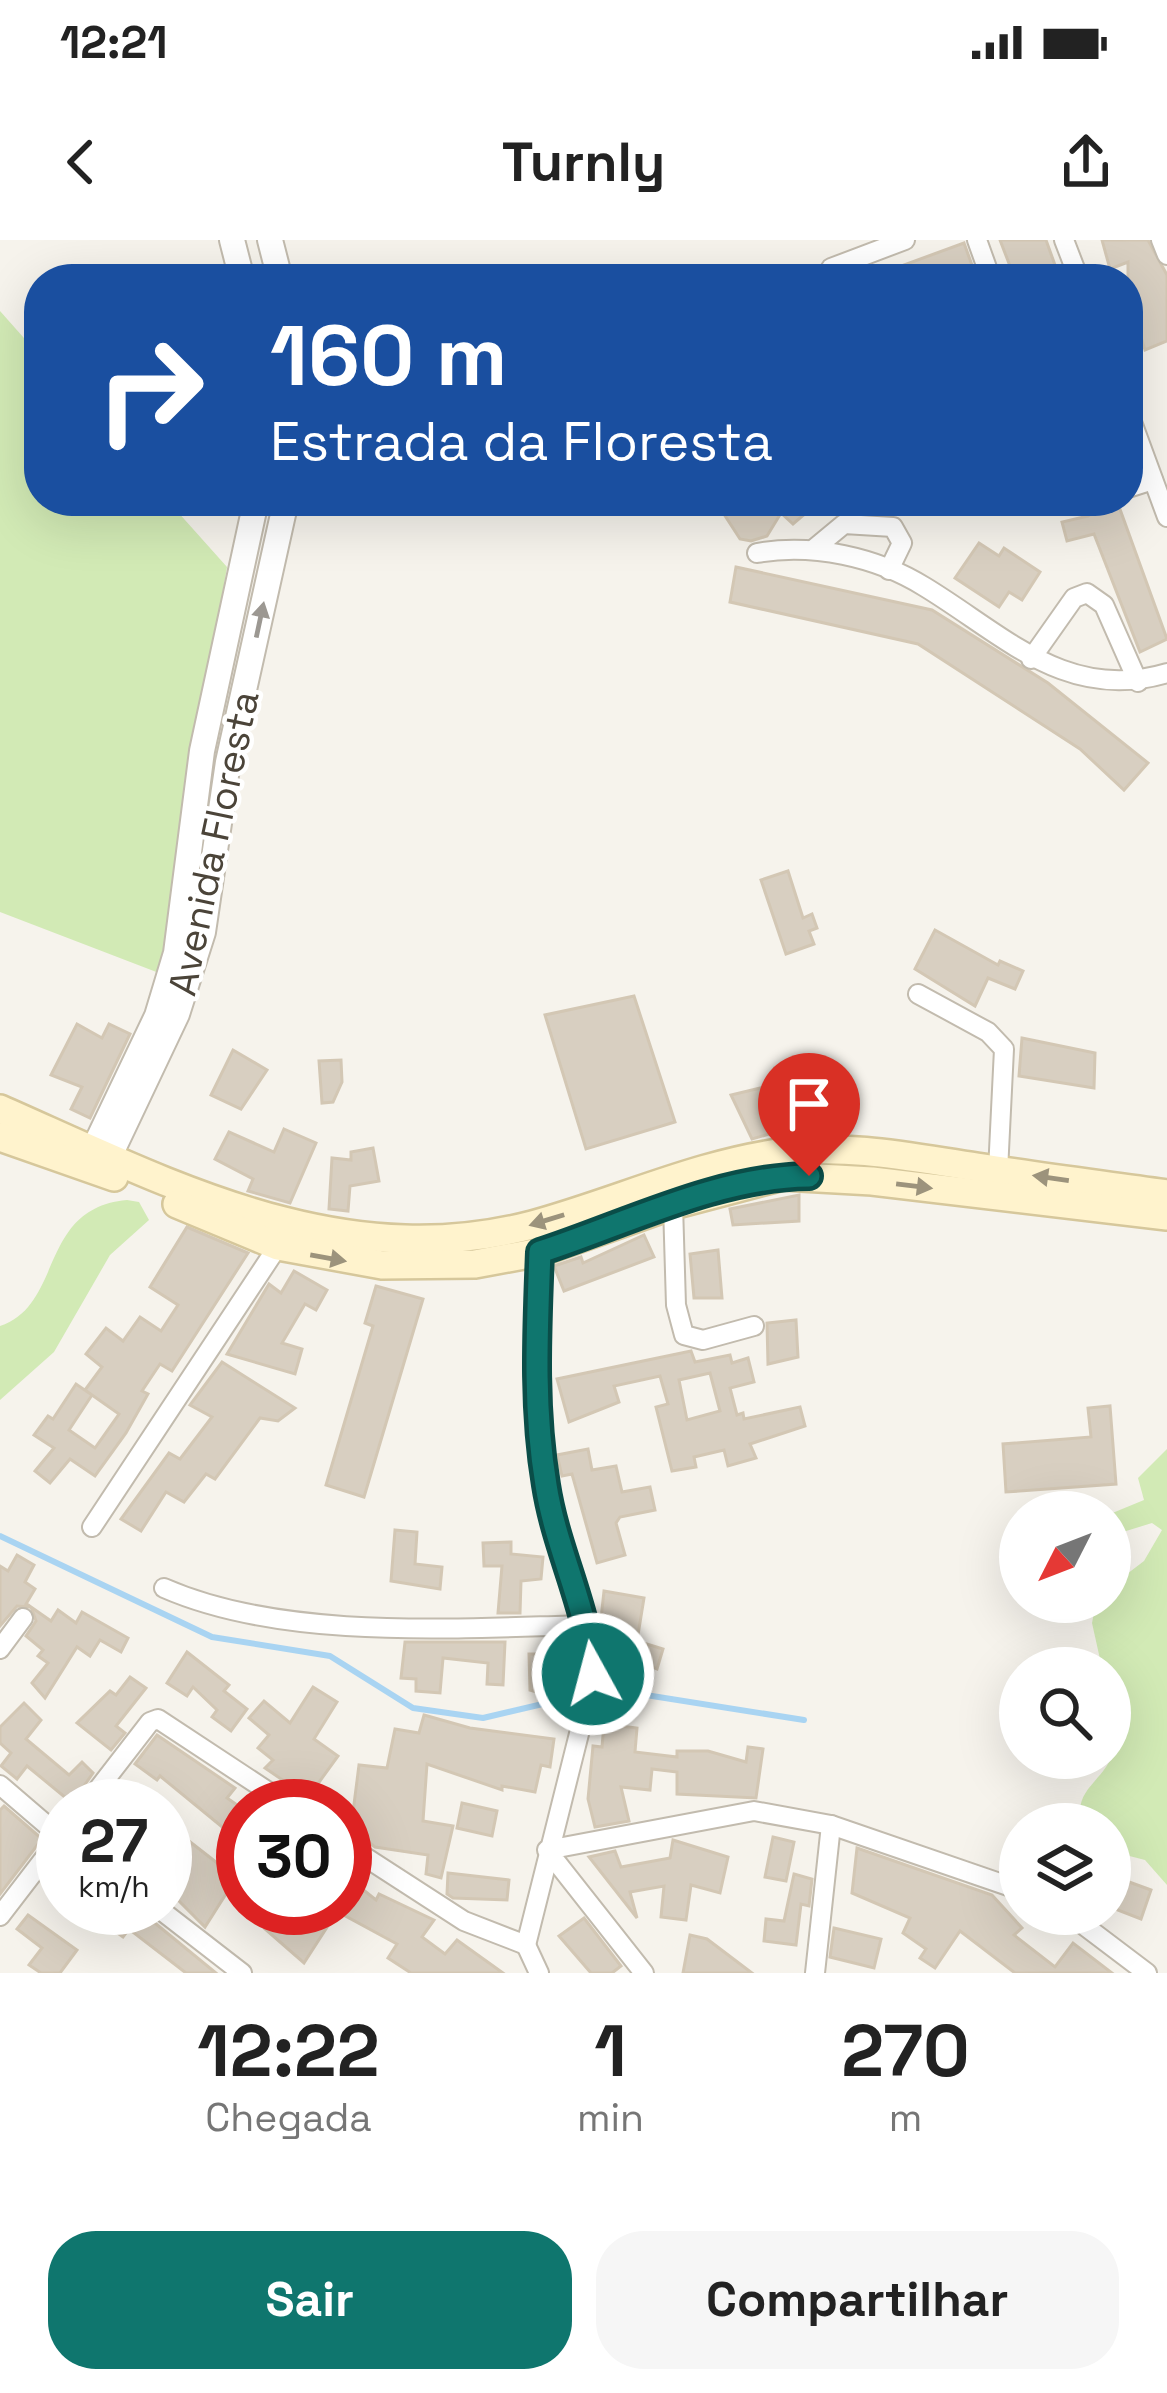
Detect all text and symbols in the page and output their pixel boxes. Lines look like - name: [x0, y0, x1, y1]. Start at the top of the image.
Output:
- text: 12:21: [60, 14, 168, 71]
- text: Turnly: [502, 128, 665, 197]
- icon: back: [48, 129, 114, 195]
- icon: share: [1053, 129, 1119, 195]
- text: 160 m: [270, 302, 507, 410]
- icon: right: [72, 312, 228, 468]
- text: Estrada da Floresta: [270, 407, 773, 476]
- one-way arrow: [251, 600, 270, 638]
- street label: Avenida Floresta: [157, 686, 270, 1000]
- pin: [758, 1053, 860, 1176]
- icon: arrive: [776, 1071, 842, 1137]
- one-way arrow: [1032, 1168, 1069, 1187]
- one-way arrow: [896, 1176, 934, 1195]
- one-way arrow: [528, 1212, 565, 1230]
- one-way arrow: [310, 1249, 348, 1267]
- north arrow: [999, 1491, 1131, 1623]
- map controls: [999, 1491, 1131, 1935]
- position arrow: [530, 1611, 656, 1737]
- button: search: [999, 1647, 1131, 1779]
- speed limit sign: 30: [216, 1779, 372, 1935]
- text: 27: [80, 1803, 148, 1880]
- button: layers: [999, 1803, 1131, 1935]
- text: km/h: [78, 1867, 150, 1906]
- text: 12:22: [197, 2005, 380, 2097]
- text: 1: [594, 2005, 627, 2097]
- text: 270: [841, 2005, 970, 2097]
- text: Chegada: [205, 2093, 372, 2142]
- text: min: [577, 2093, 644, 2142]
- text: m: [889, 2093, 922, 2142]
- button: Sair: [48, 2231, 572, 2369]
- button: Compartilhar: [596, 2231, 1119, 2369]

